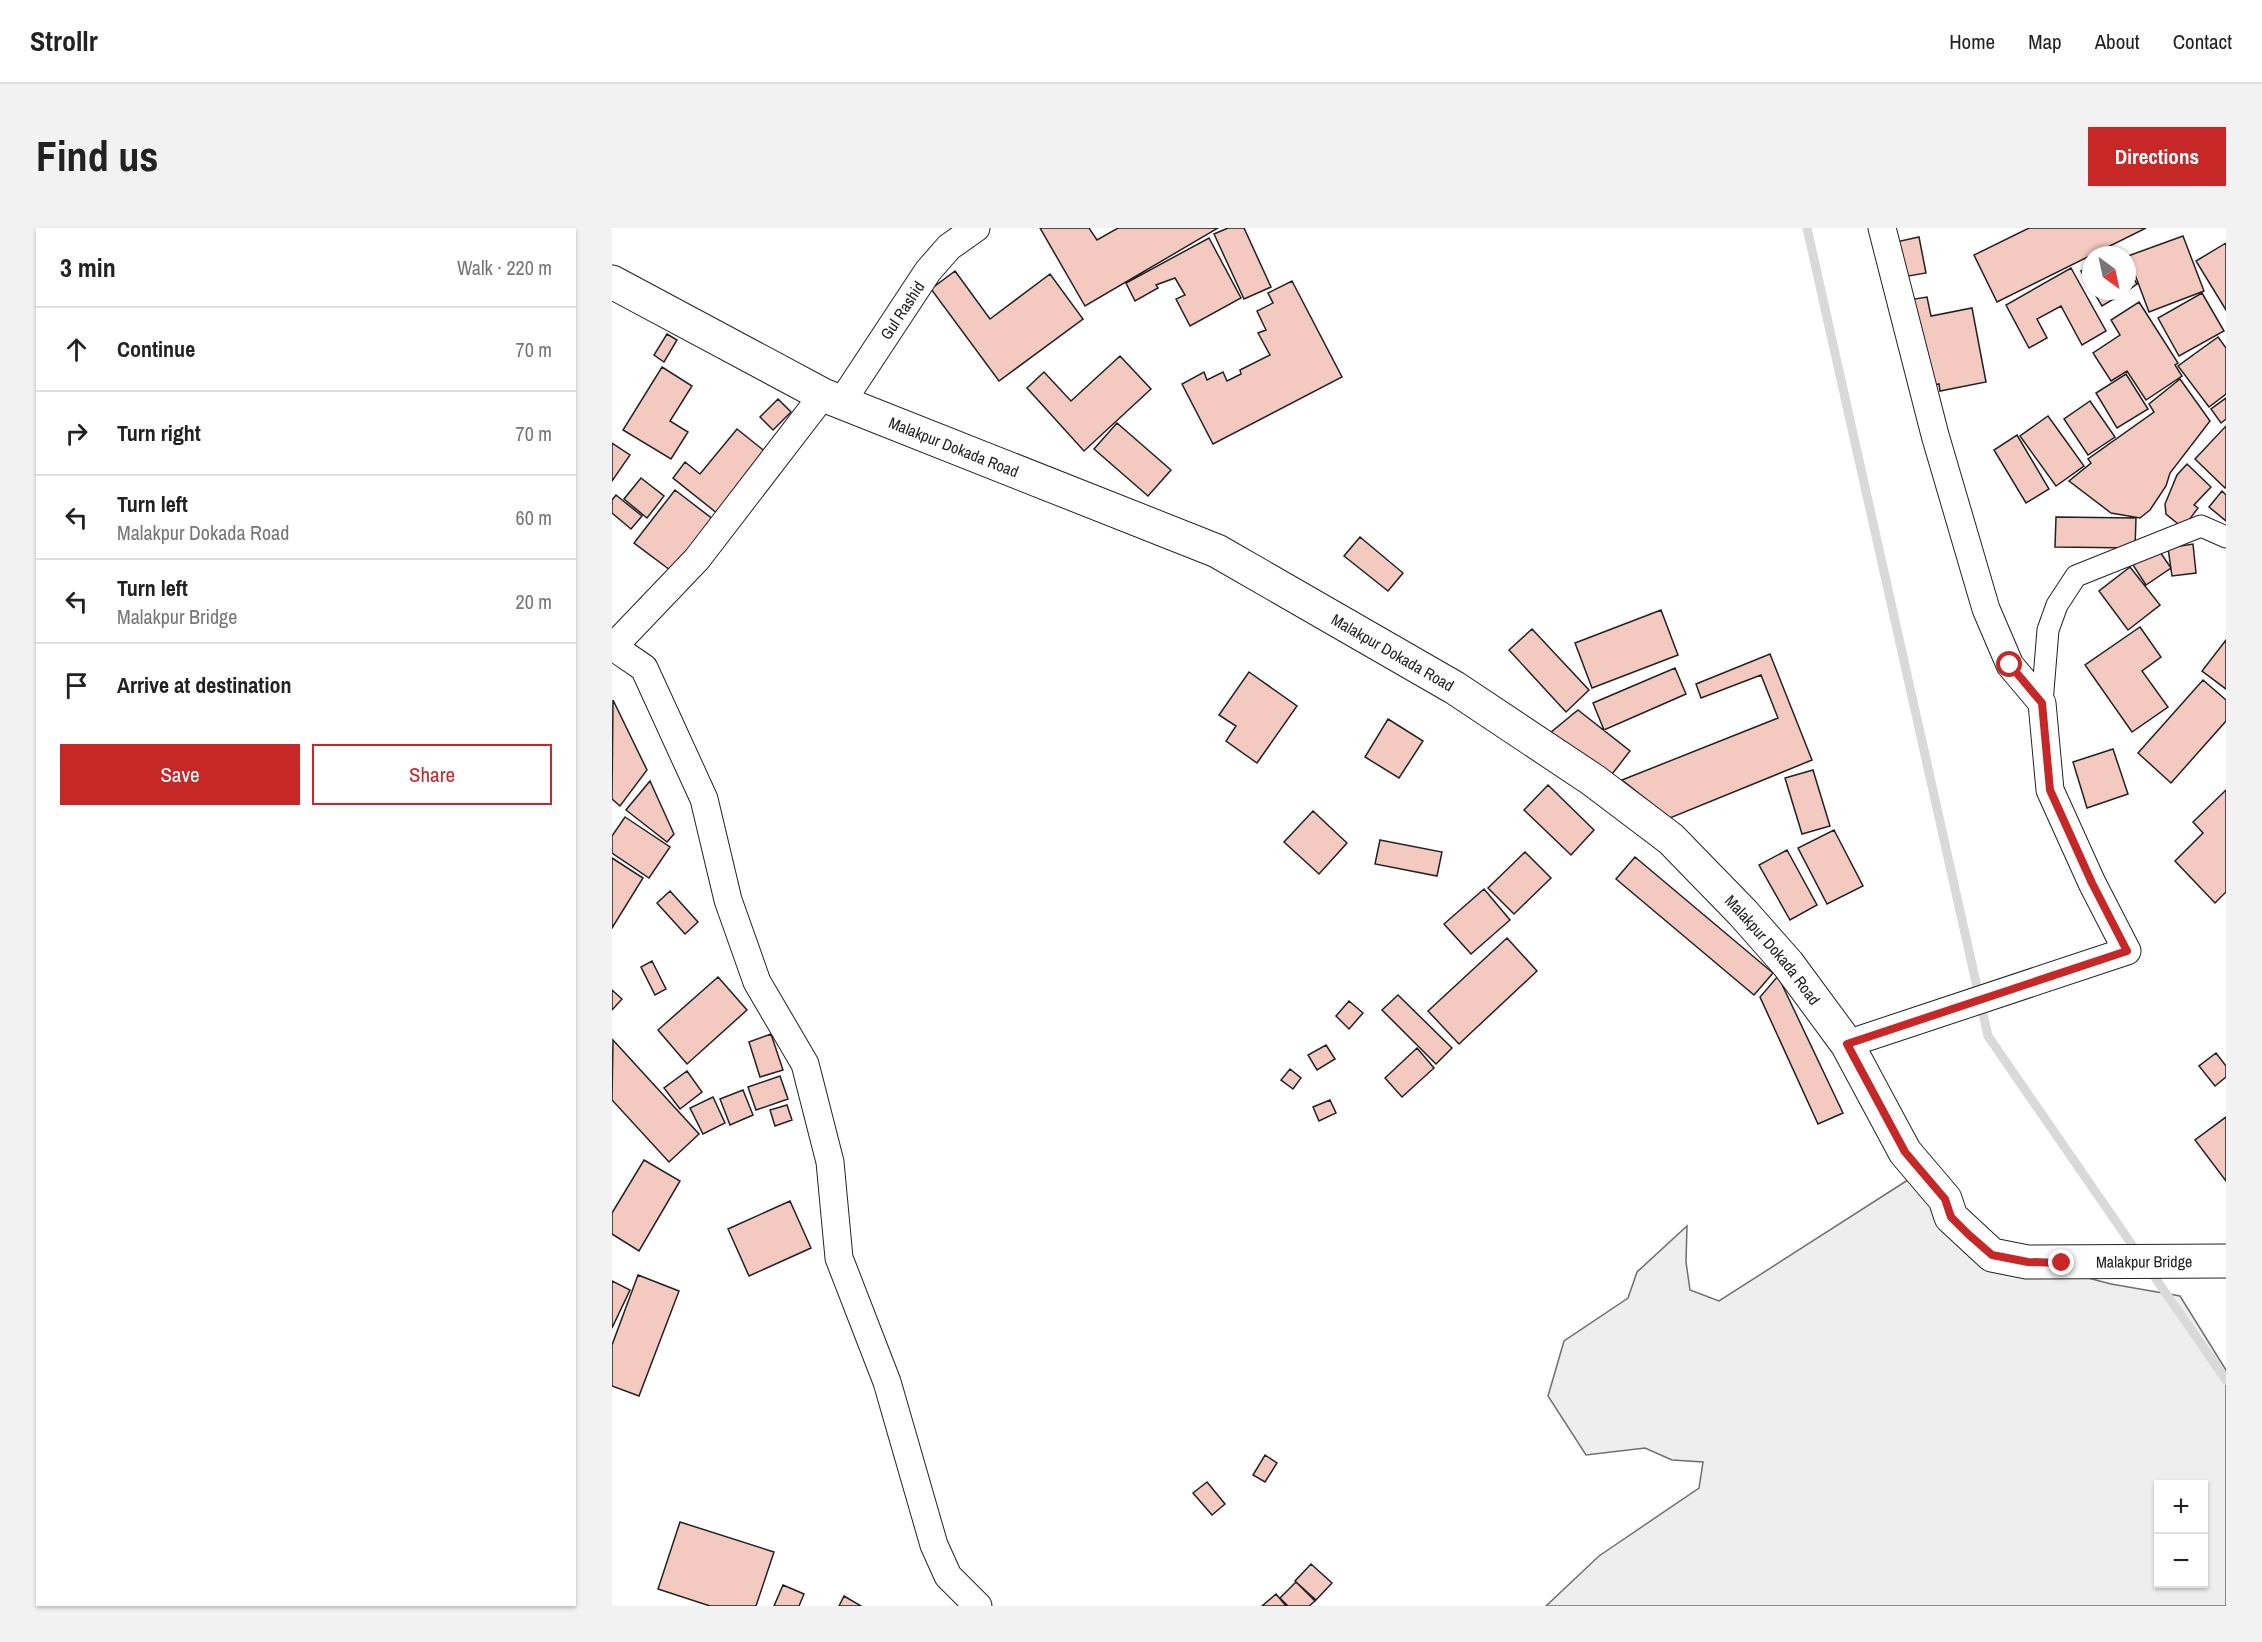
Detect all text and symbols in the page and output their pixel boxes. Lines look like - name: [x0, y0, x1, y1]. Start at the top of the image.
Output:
- text: Strollr: [30, 22, 98, 60]
- text: Home: [1949, 27, 1995, 56]
- text: Map: [2028, 27, 2062, 56]
- text: About: [2095, 27, 2140, 56]
- text: Contact: [2173, 27, 2232, 56]
- button: Directions: [2088, 127, 2226, 186]
- text: Find us: [36, 128, 158, 184]
- north arrow: [2082, 246, 2136, 300]
- text: 3 min: [60, 250, 116, 285]
- text: Walk · 220 m: [457, 254, 552, 281]
- street label: Gul Rashid: [875, 277, 929, 344]
- icon: ahead: [60, 333, 93, 366]
- text: Continue: [117, 334, 195, 364]
- text: 70 m: [516, 336, 552, 363]
- street label: Malakpur Dokada Road: [886, 411, 1022, 482]
- icon: right: [60, 417, 93, 450]
- text: Turn right: [117, 418, 201, 448]
- text: 70 m: [516, 420, 552, 447]
- text: Turn left: [117, 489, 188, 519]
- icon: left: [60, 501, 93, 534]
- text: 60 m: [516, 504, 552, 531]
- text: Malakpur Dokada Road: [117, 519, 289, 546]
- text: Turn left: [117, 573, 188, 603]
- icon: left: [60, 585, 93, 618]
- text: 20 m: [516, 588, 552, 615]
- text: Malakpur Bridge: [117, 603, 237, 630]
- street label: Malakpur Dokada Road: [1328, 608, 1458, 696]
- route start: [1996, 651, 2022, 677]
- icon: arrive: [60, 669, 93, 702]
- text: Arrive at destination: [117, 670, 291, 700]
- button: Save: [60, 744, 300, 805]
- button: Share: [312, 744, 552, 805]
- street label: Malakpur Dokada Road: [1720, 890, 1826, 1009]
- route end: [2048, 1249, 2074, 1275]
- street label: Malakpur Bridge: [2096, 1250, 2192, 1273]
- map controls: [2154, 1480, 2208, 1588]
- button: +: [2154, 1480, 2208, 1534]
- button: −: [2154, 1534, 2208, 1588]

